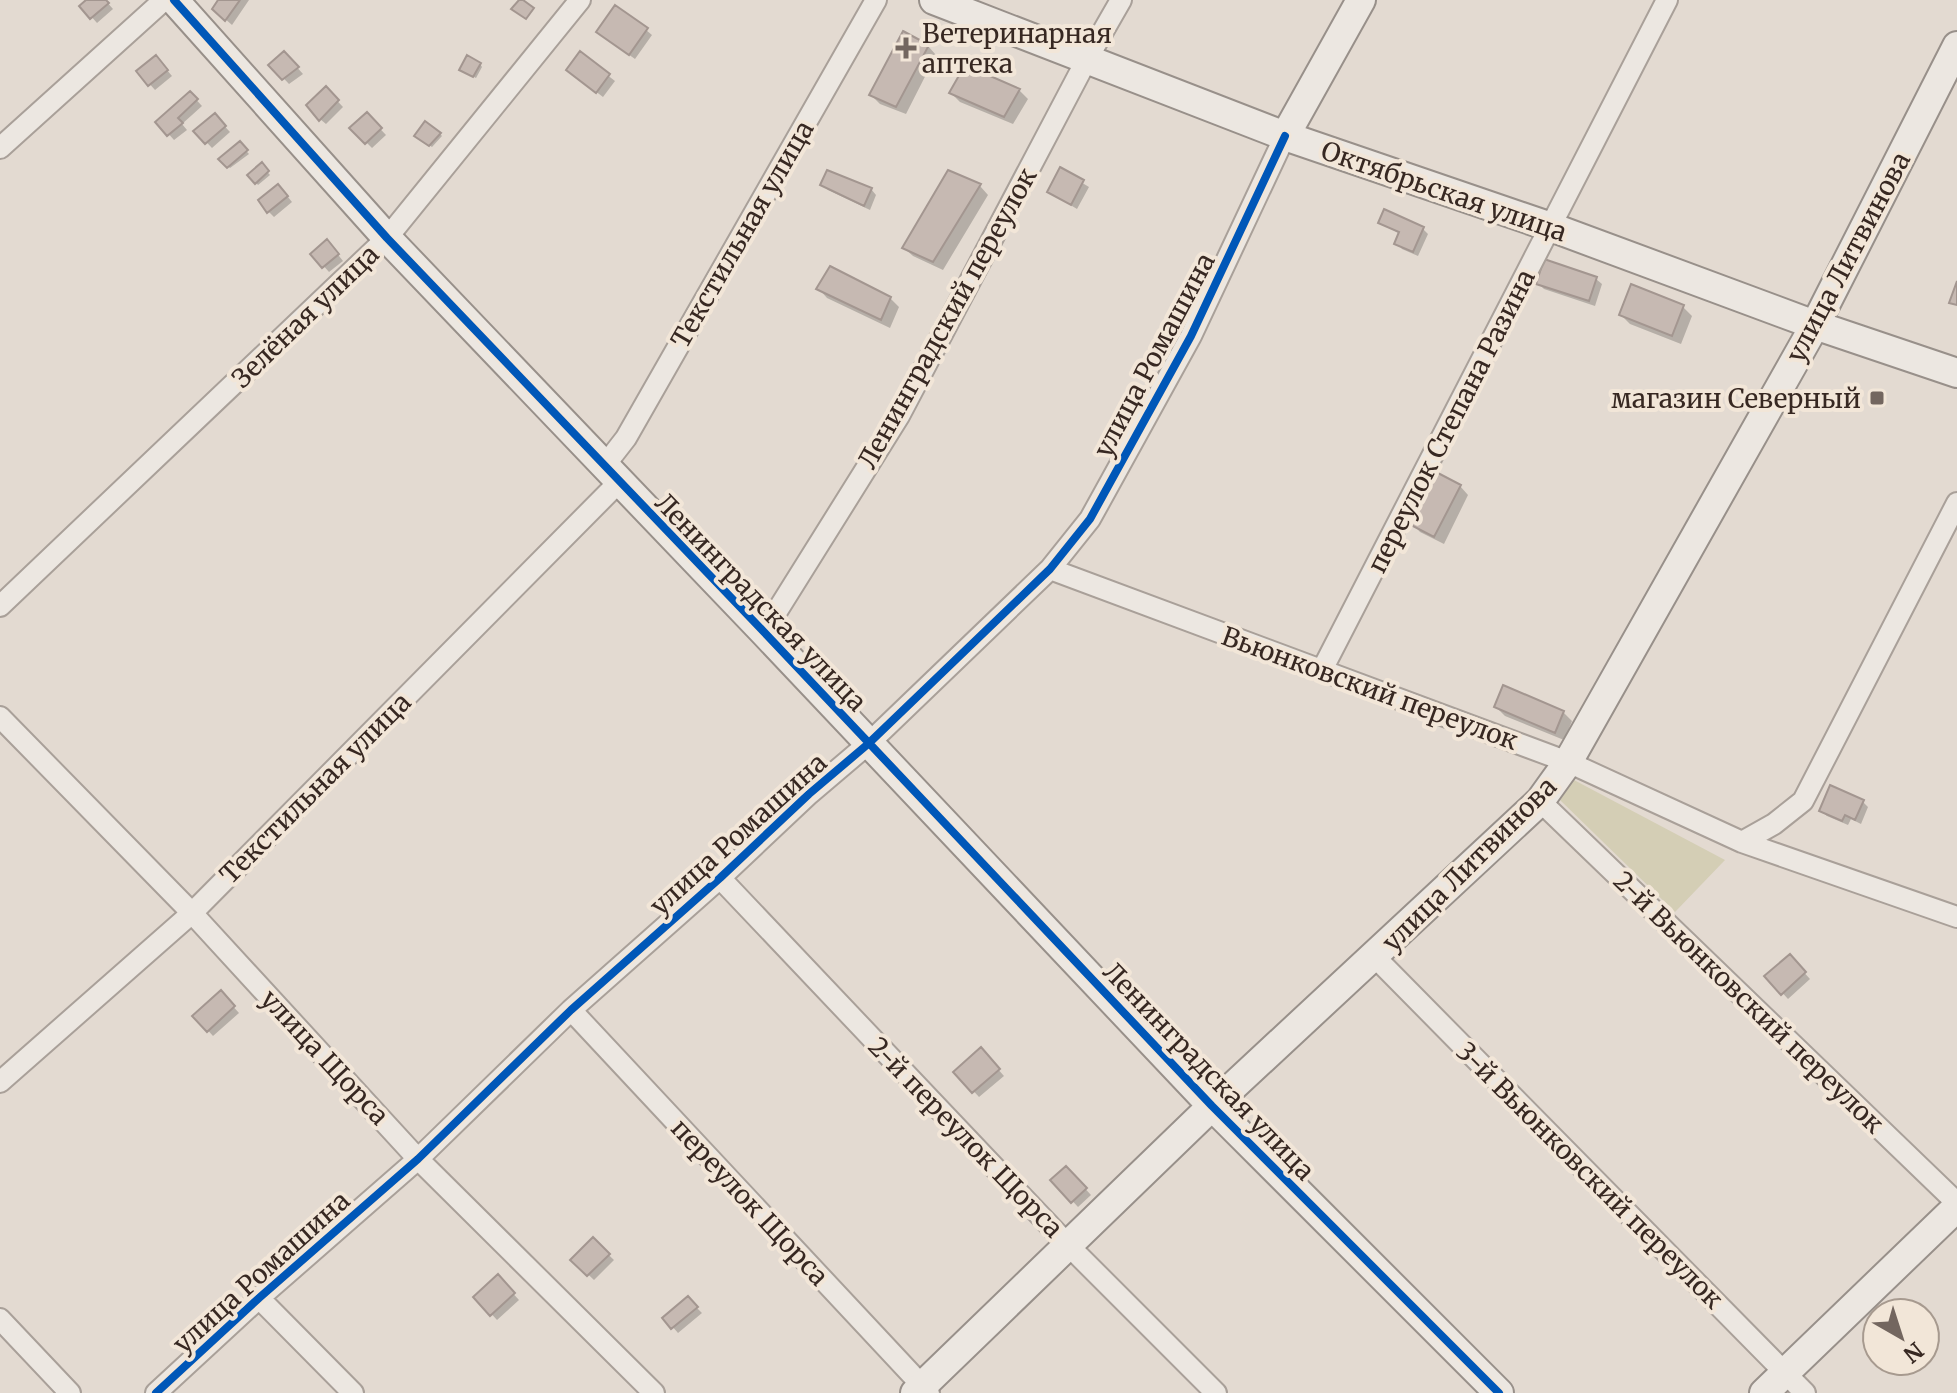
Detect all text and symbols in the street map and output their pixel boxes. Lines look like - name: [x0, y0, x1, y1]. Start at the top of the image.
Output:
- place label: Ветеринарная аптека: [922, 17, 1112, 80]
- marker: Ветеринарная аптека: [897, 39, 915, 57]
- street label: Текстильная улица: [664, 115, 821, 353]
- street label: Октябрьская улица: [1317, 133, 1571, 249]
- street label: улица Литвинова: [1779, 146, 1917, 368]
- street label: Ленинградский переулок: [850, 161, 1044, 474]
- street label: Зелёная улица: [225, 238, 385, 394]
- street label: улица Ромашина: [1086, 247, 1222, 463]
- street label: переулок Степана Разина: [1360, 264, 1542, 578]
- place label: магазин Северный: [1611, 382, 1861, 415]
- marker: магазин Северный: [1868, 389, 1886, 407]
- street label: Ленинградская улица: [648, 486, 874, 718]
- street label: Вьюнковский переулок: [1217, 619, 1523, 757]
- street label: Текстильная улица: [213, 686, 417, 890]
- street label: улица Ромашина: [643, 746, 833, 922]
- street label: улица Литвинова: [1375, 770, 1563, 958]
- street label: 2-й Вьюнковский переулок: [1607, 864, 1891, 1140]
- street label: Ленинградская улица: [1096, 955, 1322, 1187]
- street label: улица Щорса: [254, 982, 396, 1132]
- street label: 2-й переулок Щорса: [862, 1030, 1070, 1244]
- street label: 3-й Вьюнковский переулок: [1450, 1035, 1731, 1316]
- street label: переулок Щорса: [664, 1112, 836, 1292]
- street label: улица Ромашина: [166, 1184, 356, 1360]
- north arrow: [1861, 1297, 1941, 1377]
- text: N: [1898, 1336, 1929, 1369]

